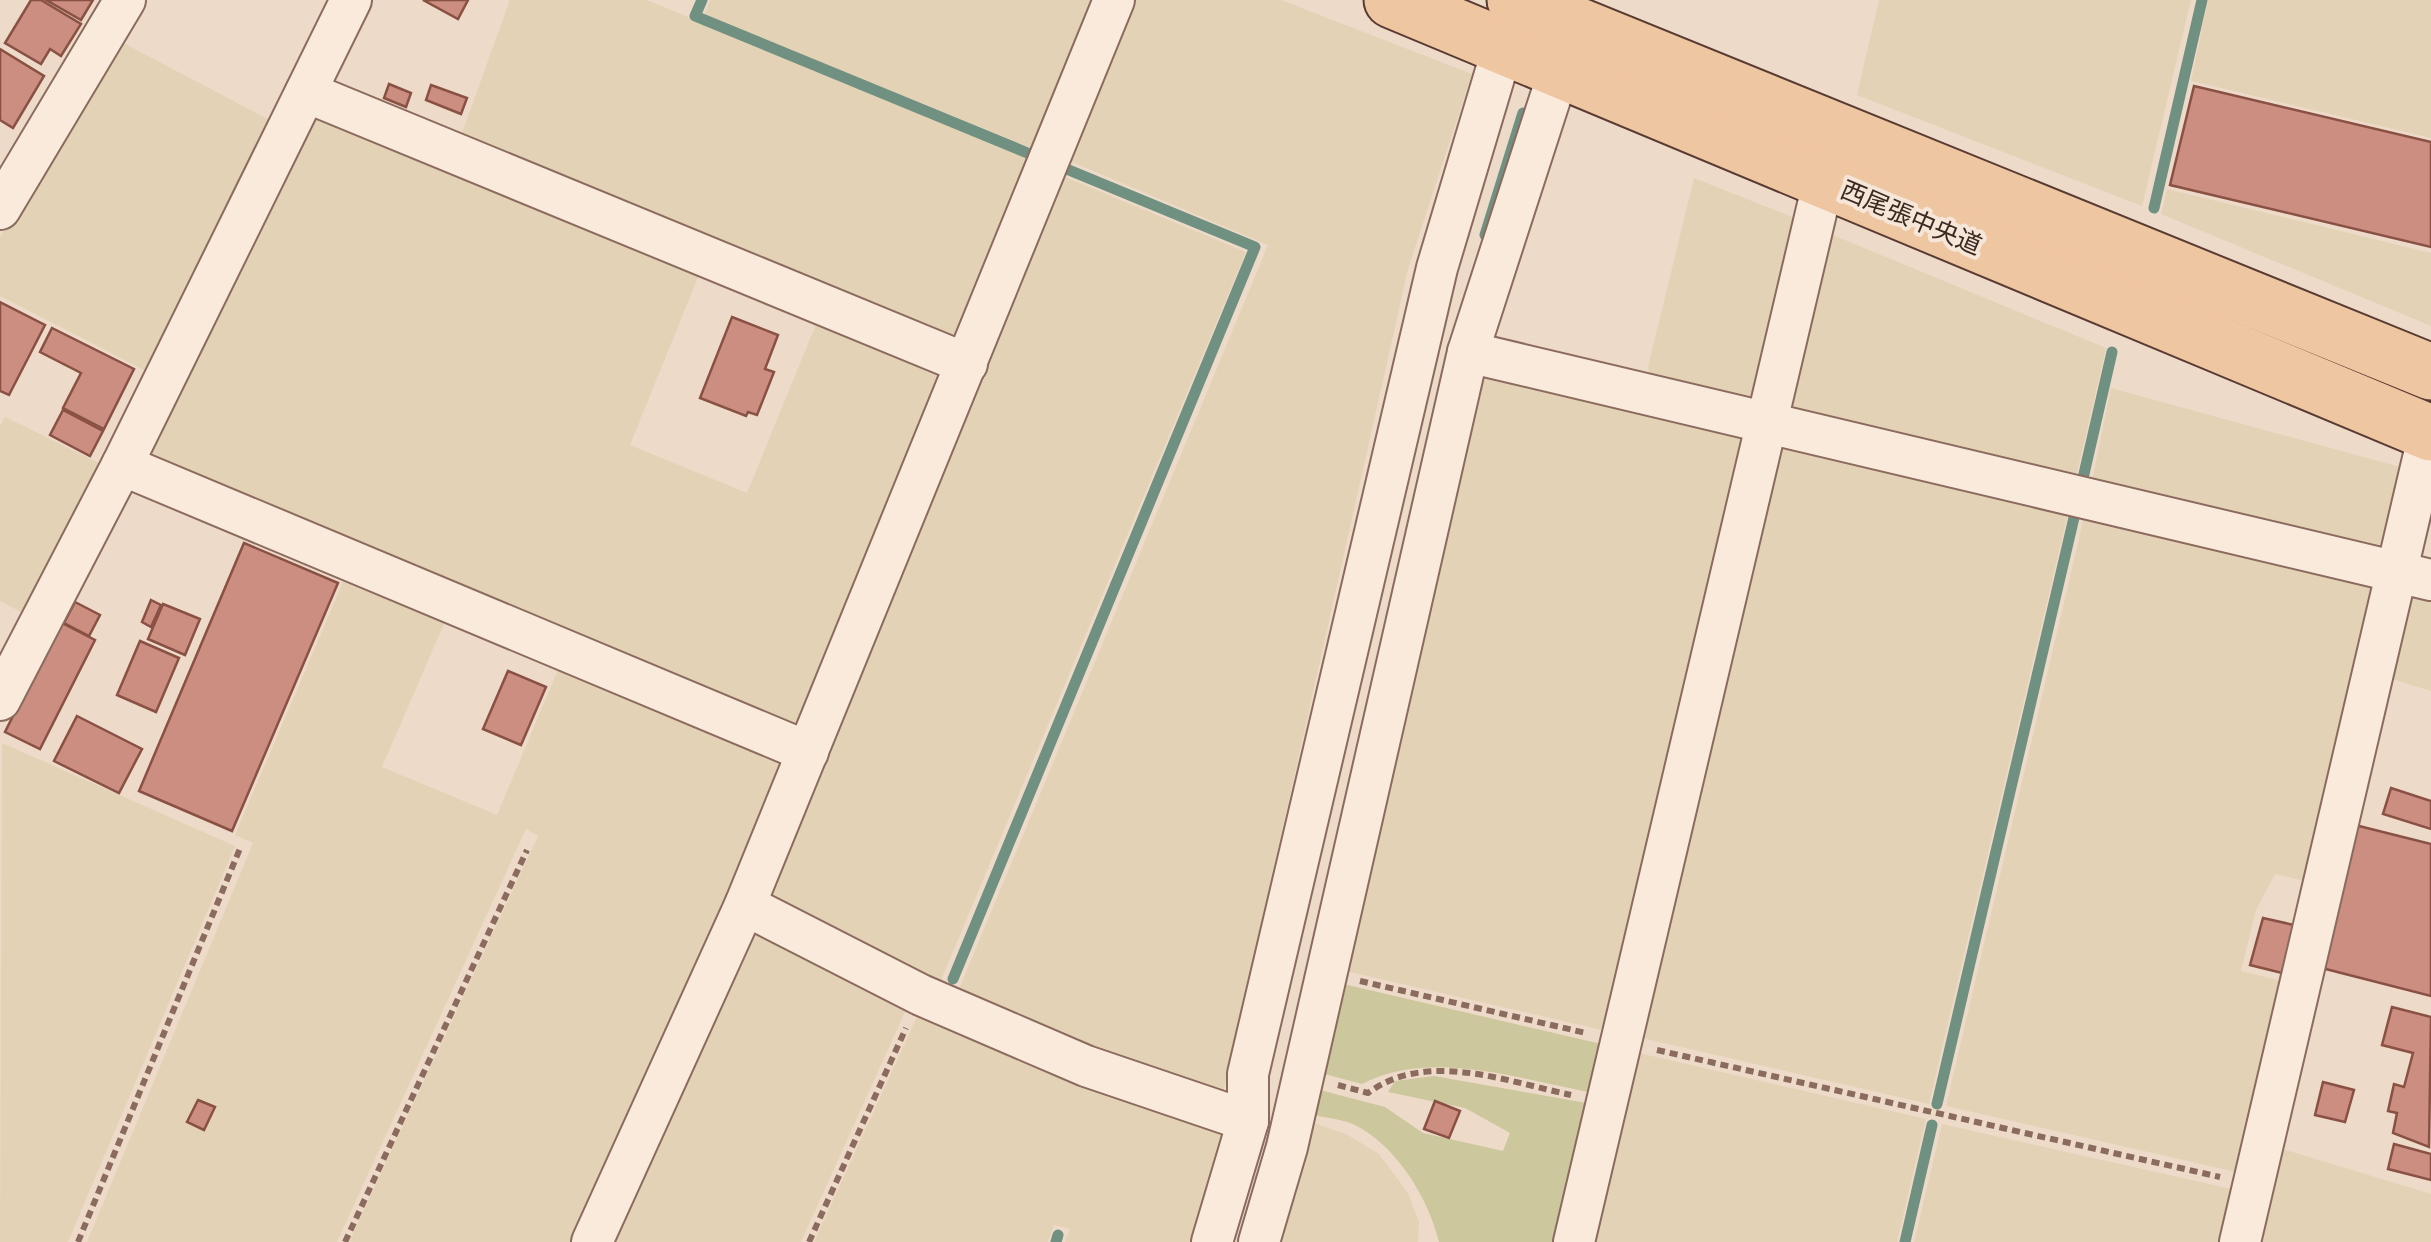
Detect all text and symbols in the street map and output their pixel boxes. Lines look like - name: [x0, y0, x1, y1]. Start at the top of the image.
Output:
- street label: 西尾張中央道: [1836, 170, 1988, 262]

